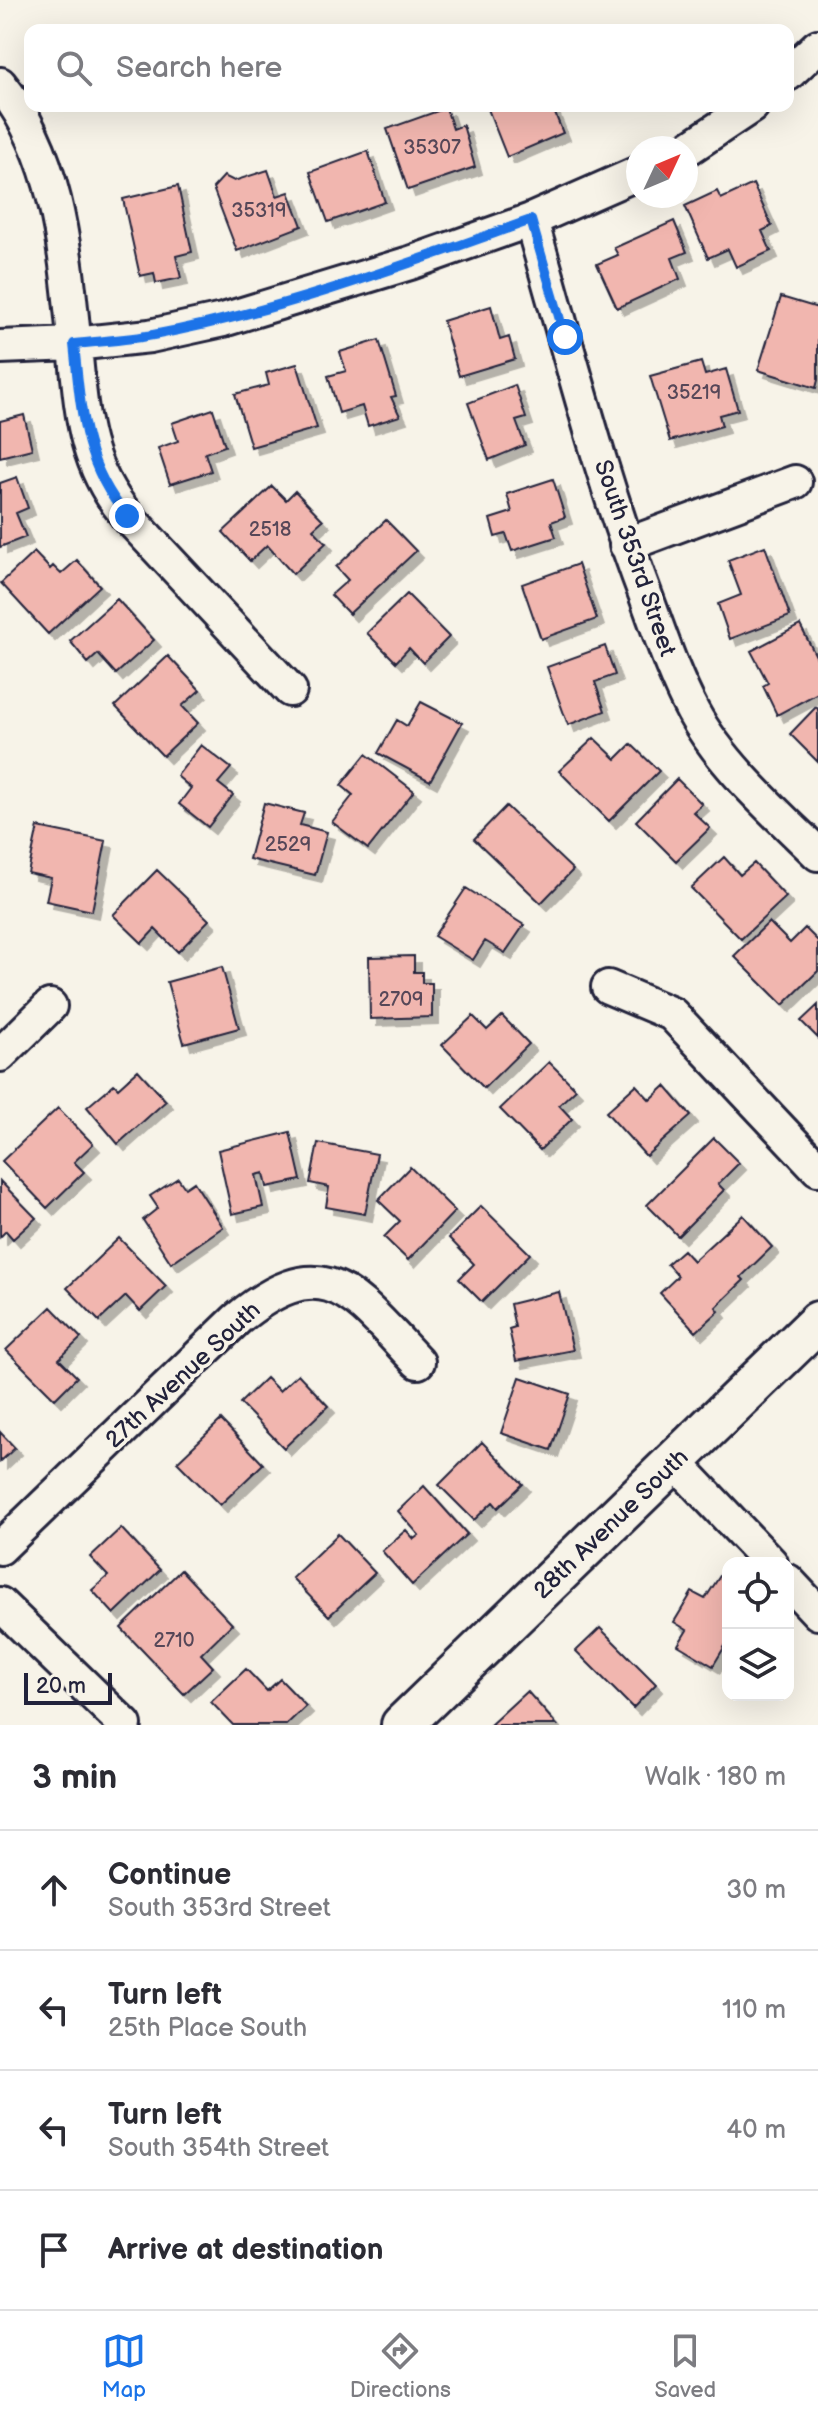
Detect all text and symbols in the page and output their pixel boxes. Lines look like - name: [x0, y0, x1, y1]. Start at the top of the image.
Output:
- search box: [24, 24, 794, 112]
- icon: search: [52, 46, 96, 90]
- text: Search here: [116, 50, 282, 86]
- house number: 35307: [403, 136, 461, 160]
- north arrow: [626, 136, 698, 208]
- house number: 35319: [231, 199, 287, 223]
- route start: [547, 319, 583, 355]
- house number: 35219: [667, 381, 721, 405]
- street label: South 353rd Street: [588, 456, 682, 660]
- route end: [109, 498, 145, 534]
- house number: 2518: [249, 518, 291, 542]
- house number: 2529: [265, 833, 311, 857]
- house number: 2709: [379, 988, 423, 1012]
- street label: 27th Avenue South: [99, 1296, 267, 1454]
- street label: 28th Avenue South: [528, 1443, 694, 1605]
- map controls: [722, 1557, 794, 1701]
- button: locate: [722, 1557, 794, 1629]
- house number: 2710: [153, 1629, 195, 1653]
- button: layers: [722, 1629, 794, 1701]
- scale bar: [24, 1669, 112, 1705]
- text: 20 m: [36, 1673, 86, 1700]
- text: 3 min: [32, 1757, 117, 1798]
- text: Walk · 180 m: [645, 1762, 786, 1793]
- text: Continue: [108, 1857, 231, 1893]
- icon: ahead: [32, 1868, 76, 1912]
- text: 30 m: [726, 1875, 786, 1906]
- text: South 353rd Street: [108, 1893, 331, 1924]
- text: Turn left: [108, 1977, 222, 2013]
- icon: left: [32, 1988, 76, 2032]
- text: 110 m: [722, 1995, 786, 2026]
- text: 25th Place South: [108, 2013, 307, 2044]
- text: Turn left: [108, 2097, 222, 2133]
- icon: left: [32, 2108, 76, 2152]
- text: 40 m: [726, 2115, 786, 2146]
- text: South 354th Street: [108, 2133, 329, 2164]
- icon: arrive: [32, 2228, 76, 2272]
- text: Arrive at destination: [108, 2232, 384, 2268]
- tab: Map: [102, 2329, 146, 2404]
- tab: Directions: [350, 2329, 451, 2404]
- tab: Saved: [654, 2329, 716, 2404]

